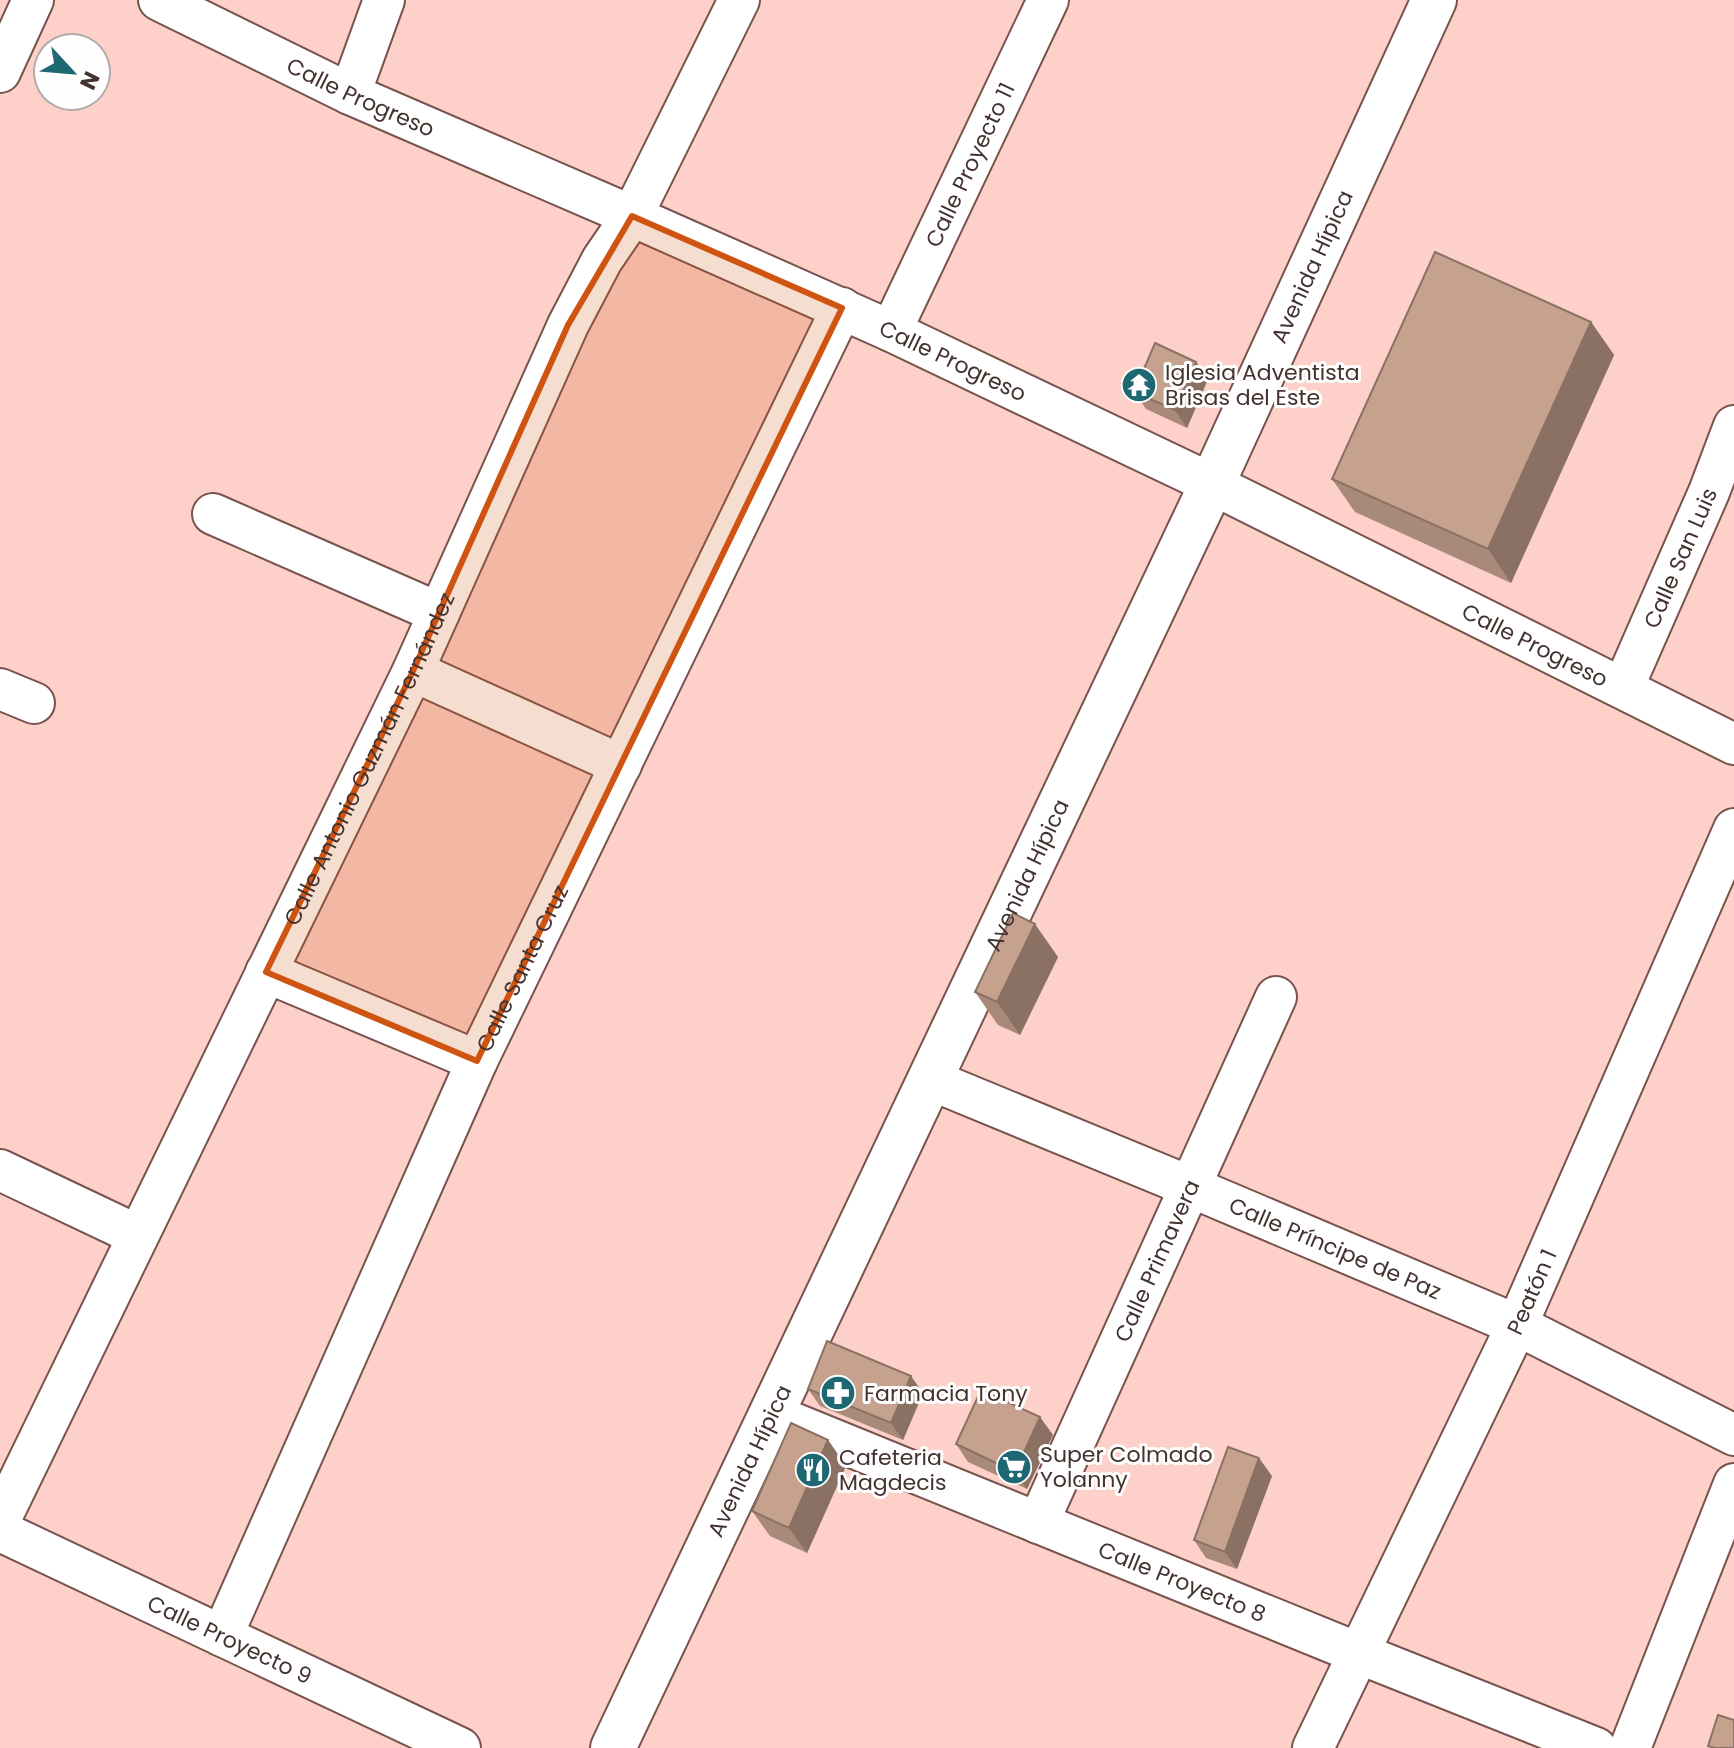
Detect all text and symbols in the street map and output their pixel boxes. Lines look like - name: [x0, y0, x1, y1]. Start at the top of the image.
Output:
- north arrow: [32, 32, 112, 112]
- street label: Calle Progreso: [281, 50, 439, 145]
- text: N: [72, 66, 107, 95]
- street label: Calle Proyecto 11: [918, 78, 1023, 252]
- street label: Avenida Hípica: [1264, 185, 1361, 348]
- street label: Calle Progreso: [874, 313, 1031, 409]
- place label: Iglesia Adventista Brisas del Este: [1165, 357, 1360, 413]
- temple icon: Iglesia Adventista Brisas del Este: [1120, 366, 1158, 404]
- street label: Calle San Luis: [1636, 483, 1725, 633]
- street label: Calle Antonio Guzmán Fernández: [277, 587, 462, 931]
- street label: Calle Progreso: [1456, 596, 1613, 695]
- street label: Avenida Hípica: [978, 794, 1076, 957]
- street label: Calle Santa Cruz: [469, 880, 576, 1057]
- street label: Calle Primavera: [1107, 1175, 1207, 1347]
- street label: Calle Príncipe de Paz: [1224, 1190, 1446, 1307]
- street label: Peatón 1: [1500, 1244, 1564, 1340]
- pharmacy icon: Farmacia Tony: [819, 1374, 857, 1412]
- place label: Farmacia Tony: [864, 1378, 1028, 1409]
- street label: Avenida Hípica: [700, 1380, 799, 1542]
- place label: Super Colmado Yolanny: [1040, 1439, 1213, 1495]
- place label: Cafeteria Magdecis: [839, 1442, 946, 1498]
- supermarket icon: Super Colmado Yolanny: [995, 1448, 1033, 1486]
- restaurant icon: Cafeteria Magdecis: [794, 1451, 832, 1489]
- street label: Calle Proyecto 8: [1094, 1534, 1271, 1630]
- street label: Calle Proyecto 9: [142, 1588, 317, 1692]

